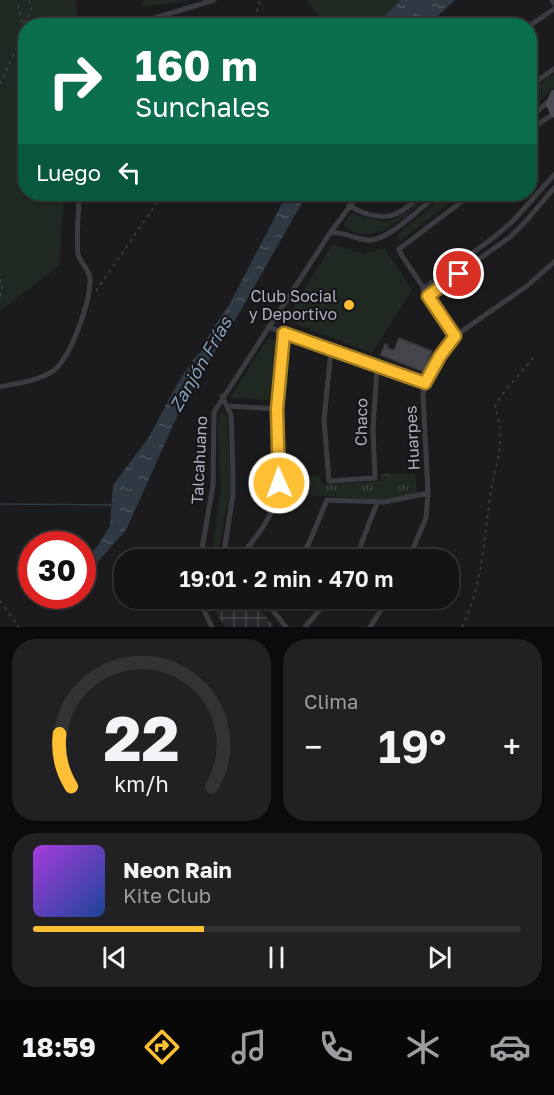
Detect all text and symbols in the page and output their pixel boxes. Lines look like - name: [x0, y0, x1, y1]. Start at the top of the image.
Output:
- text: 160 m: [135, 40, 258, 90]
- icon: right: [36, 42, 114, 120]
- text: Sunchales: [135, 91, 270, 123]
- icon: left: [113, 156, 146, 189]
- text: Luego: [36, 159, 101, 186]
- pin: [433, 248, 484, 299]
- icon: arrive: [442, 257, 475, 290]
- place label: Club Social y Deportivo: [249, 286, 337, 324]
- marker: Club Social y Deportivo: [342, 298, 356, 312]
- water label: Zanjón Frías: [164, 312, 237, 415]
- street label: Chaco: [351, 398, 371, 446]
- street label: Huarpes: [400, 405, 424, 471]
- street label: Talcahuano: [187, 415, 211, 505]
- position arrow: [247, 451, 311, 515]
- speed limit sign: 30: [18, 531, 96, 609]
- text: 19:01 · 2 min · 470 m: [179, 565, 394, 592]
- text: Clima: [304, 689, 358, 713]
- text: 22: [103, 700, 180, 775]
- text: 19°: [378, 719, 447, 773]
- text: −: [304, 727, 322, 766]
- text: +: [503, 727, 521, 766]
- text: km/h: [114, 771, 169, 797]
- text: Neon Rain: [123, 856, 232, 883]
- text: Kite Club: [123, 883, 211, 907]
- icon: previous: [98, 941, 131, 974]
- icon: pause: [260, 941, 293, 974]
- icon: next: [423, 941, 456, 974]
- icon: directions: [141, 1026, 183, 1068]
- icon: music: [228, 1026, 270, 1068]
- icon: phone: [315, 1026, 357, 1068]
- icon: climate: [402, 1026, 444, 1068]
- icon: car: [489, 1026, 531, 1068]
- text: 18:59: [23, 1031, 96, 1063]

